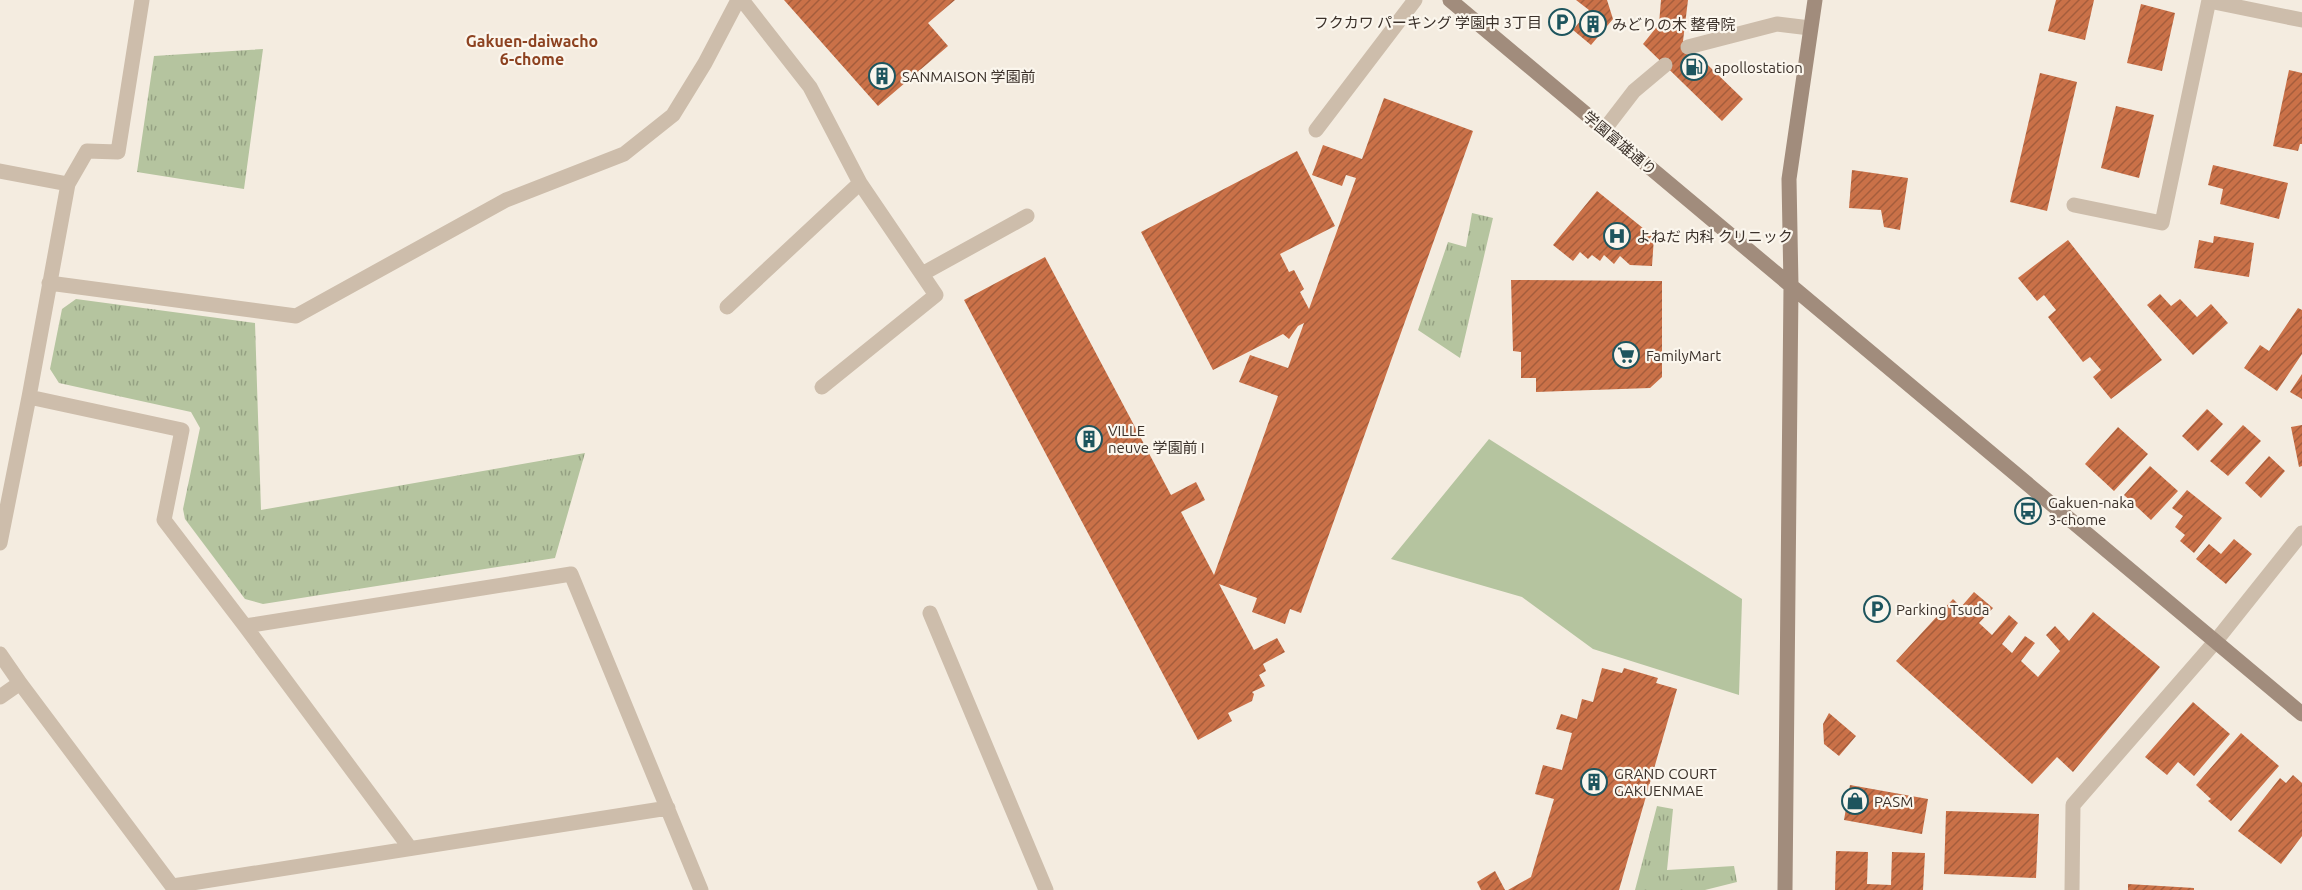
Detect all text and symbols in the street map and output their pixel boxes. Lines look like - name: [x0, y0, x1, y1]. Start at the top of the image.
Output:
- parking icon: フクカワ パーキング 学園中 3丁目: [1547, 7, 1577, 37]
- building icon: みどりの木 整骨院: [1578, 9, 1608, 39]
- place label: フクカワ パーキング 学園中 3丁目: [1314, 14, 1542, 31]
- place label: みどりの木 整骨院: [1612, 16, 1735, 33]
- district label: Gakuen-daiwacho 6-chome: [466, 32, 598, 68]
- fuel station icon: apollostation: [1679, 52, 1709, 82]
- place label: apollostation: [1714, 59, 1803, 76]
- building icon: SANMAISON 学園前: [867, 61, 897, 91]
- place label: SANMAISON 学園前: [902, 68, 1036, 85]
- street label: 学園富雄通り: [1580, 108, 1660, 178]
- hospital icon: よねだ 内科 クリニック: [1602, 221, 1632, 251]
- place label: よねだ 内科 クリニック: [1636, 228, 1793, 245]
- supermarket icon: FamilyMart: [1611, 340, 1641, 370]
- place label: FamilyMart: [1646, 347, 1721, 364]
- place label: VILLE neuve 学園前 I: [1108, 422, 1205, 456]
- building icon: VILLE neuve 学園前 I: [1074, 424, 1104, 454]
- place label: Gakuen-naka 3-chome: [2048, 494, 2135, 528]
- bus stop icon: Gakuen-naka 3-chome: [2013, 496, 2043, 526]
- parking icon: Parking Tsuda: [1862, 594, 1892, 624]
- place label: Parking Tsuda: [1896, 601, 1989, 618]
- place label: GRAND COURT GAKUENMAE: [1614, 765, 1717, 799]
- building icon: GRAND COURT GAKUENMAE: [1579, 767, 1609, 797]
- shop icon: PASM: [1840, 786, 1870, 816]
- place label: PASM: [1874, 793, 1913, 810]

